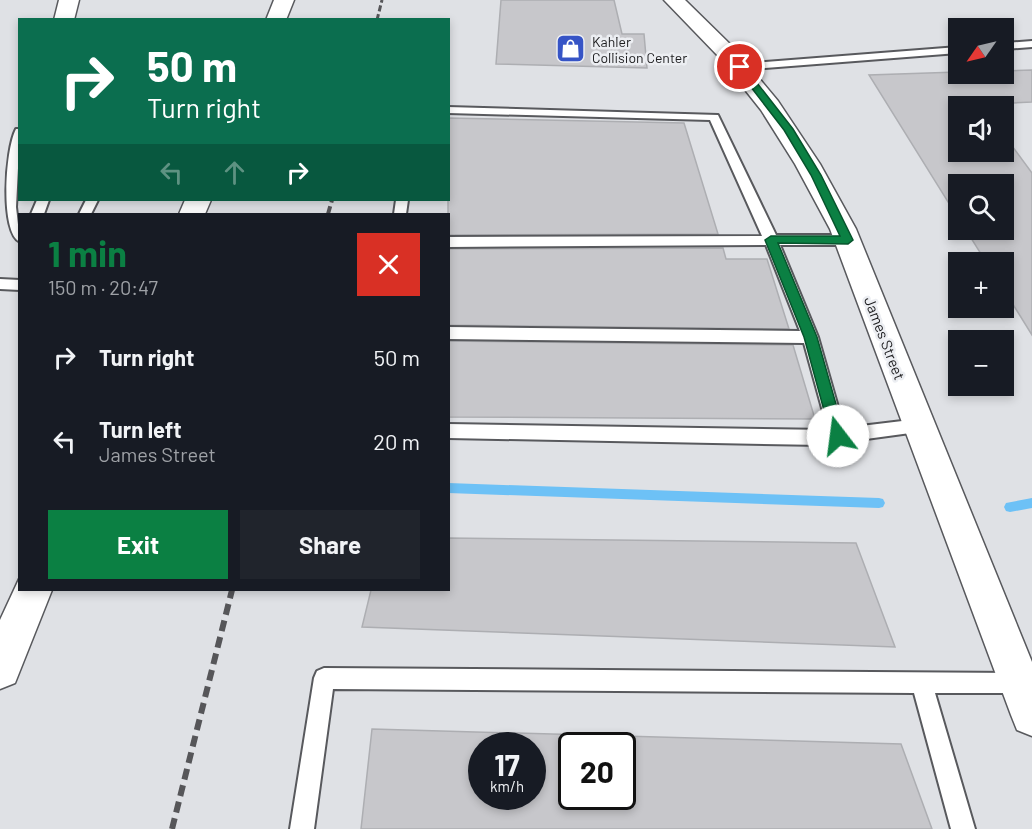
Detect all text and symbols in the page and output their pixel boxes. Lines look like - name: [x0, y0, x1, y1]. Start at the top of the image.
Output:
- north arrow: [948, 18, 1014, 84]
- map controls: [948, 18, 1014, 396]
- shop icon: Kahler Collision Center: [555, 33, 587, 65]
- place label: Kahler Collision Center: [592, 33, 687, 66]
- text: 50 m: [147, 40, 237, 90]
- pin: [714, 41, 765, 92]
- icon: right: [48, 42, 126, 120]
- icon: arrive: [723, 50, 756, 83]
- text: Turn right: [147, 91, 261, 123]
- button: sound: [948, 96, 1014, 162]
- icon: left: [155, 156, 188, 189]
- icon: ahead: [218, 156, 251, 189]
- icon: right: [281, 156, 314, 189]
- button: search: [948, 174, 1014, 240]
- text: 1 min: [48, 231, 127, 274]
- button: close: [357, 233, 420, 296]
- button: +: [948, 252, 1014, 318]
- text: 150 m · 20:47: [48, 275, 158, 299]
- street label: James Street: [861, 294, 909, 382]
- button: −: [948, 330, 1014, 396]
- icon: right: [48, 341, 81, 374]
- text: Turn right: [99, 344, 194, 370]
- text: 50 m: [374, 344, 420, 370]
- position arrow: [806, 404, 870, 468]
- text: Turn left: [99, 416, 182, 442]
- icon: left: [48, 425, 81, 458]
- text: 20 m: [373, 428, 420, 454]
- text: James Street: [99, 442, 216, 466]
- button: Exit: [48, 510, 228, 579]
- button: Share: [240, 510, 420, 579]
- speed limit sign: 20: [558, 732, 636, 810]
- text: 17: [494, 746, 520, 782]
- text: km/h: [490, 777, 524, 795]

